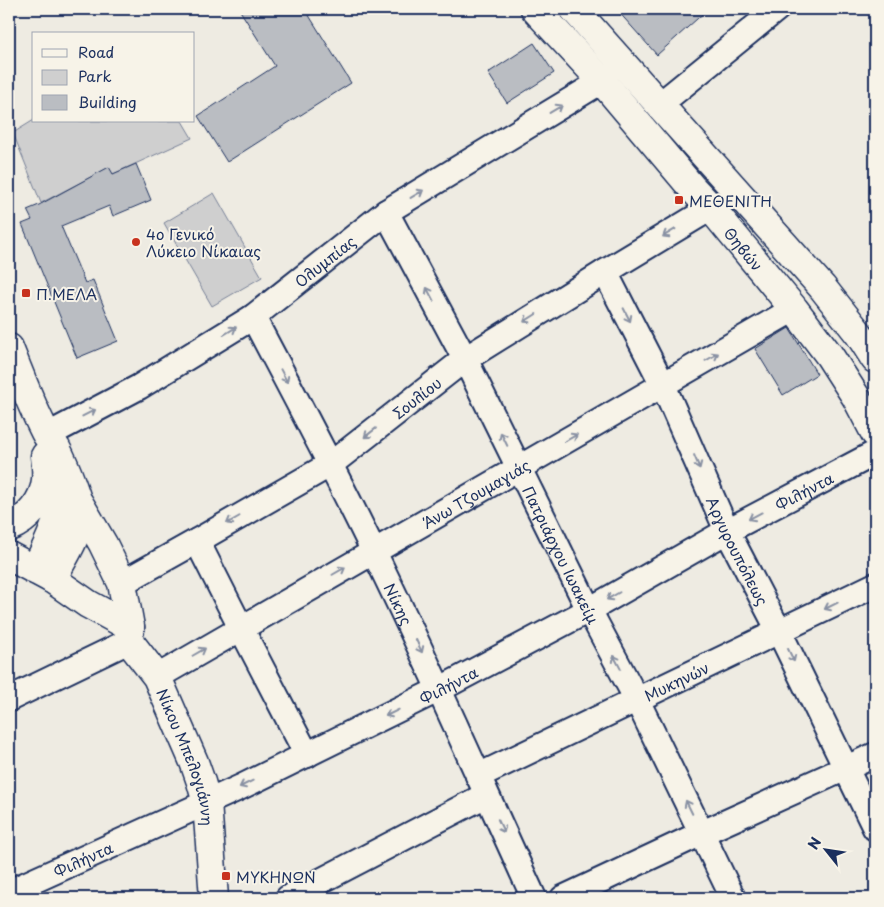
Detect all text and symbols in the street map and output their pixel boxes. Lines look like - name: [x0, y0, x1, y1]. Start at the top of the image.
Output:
- legend: [32, 32, 195, 122]
- text: Road: [78, 40, 114, 63]
- text: Park: [78, 64, 112, 87]
- text: Building: [78, 90, 137, 113]
- one-way arrow: [548, 104, 562, 114]
- one-way arrow: [409, 188, 423, 198]
- place label: ΜΕΘΕΝΙΤΗ: [689, 189, 772, 212]
- marker: ΜΕΘΕΝΙΤΗ: [673, 194, 685, 206]
- place label: 4ο Γενικό Λύκειο Νίκαιας: [146, 222, 261, 262]
- street label: Θηβών: [719, 222, 769, 275]
- street label: Ολυμπίας: [289, 229, 360, 292]
- one-way arrow: [662, 229, 676, 239]
- marker: 4ο Γενικό Λύκειο Νίκαιας: [130, 236, 142, 248]
- place label: Π.ΜΕΛΑ: [36, 282, 97, 305]
- marker: Π.ΜΕΛΑ: [20, 287, 32, 299]
- one-way arrow: [425, 287, 434, 302]
- one-way arrow: [623, 307, 632, 322]
- one-way arrow: [524, 314, 538, 324]
- one-way arrow: [222, 326, 236, 336]
- one-way arrow: [705, 351, 719, 361]
- one-way arrow: [280, 368, 289, 383]
- street label: Σουλίου: [387, 371, 446, 424]
- one-way arrow: [82, 408, 97, 418]
- one-way arrow: [363, 428, 377, 438]
- one-way arrow: [499, 431, 509, 446]
- one-way arrow: [564, 433, 578, 443]
- street label: Άνω Τζουμαγιάς: [418, 453, 534, 533]
- one-way arrow: [692, 454, 702, 469]
- street label: Φιλήντα: [771, 466, 837, 515]
- street label: Πατριάρχου Ιωακείμ: [518, 482, 606, 628]
- street label: Αργυρουπόλεως: [702, 493, 775, 609]
- one-way arrow: [747, 511, 762, 521]
- one-way arrow: [227, 516, 241, 526]
- one-way arrow: [332, 566, 346, 576]
- street label: Νίκης: [379, 579, 419, 629]
- one-way arrow: [607, 592, 621, 602]
- one-way arrow: [824, 602, 839, 611]
- one-way arrow: [415, 638, 424, 653]
- one-way arrow: [191, 647, 205, 657]
- one-way arrow: [786, 647, 796, 662]
- one-way arrow: [611, 655, 621, 670]
- street label: Μυκηνών: [640, 655, 713, 706]
- street label: Φιλήντα: [415, 660, 482, 709]
- street label: Νίκου Μπελογιάννη: [152, 684, 220, 827]
- one-way arrow: [385, 709, 400, 718]
- one-way arrow: [239, 780, 254, 790]
- one-way arrow: [684, 800, 693, 815]
- one-way arrow: [496, 818, 506, 833]
- north arrow: [802, 824, 852, 874]
- text: N: [802, 833, 826, 853]
- street label: Φιλήντα: [49, 835, 116, 882]
- place label: ΜΥΚΗΝΩΝ: [236, 865, 316, 888]
- marker: ΜΥΚΗΝΩΝ: [220, 870, 232, 882]

